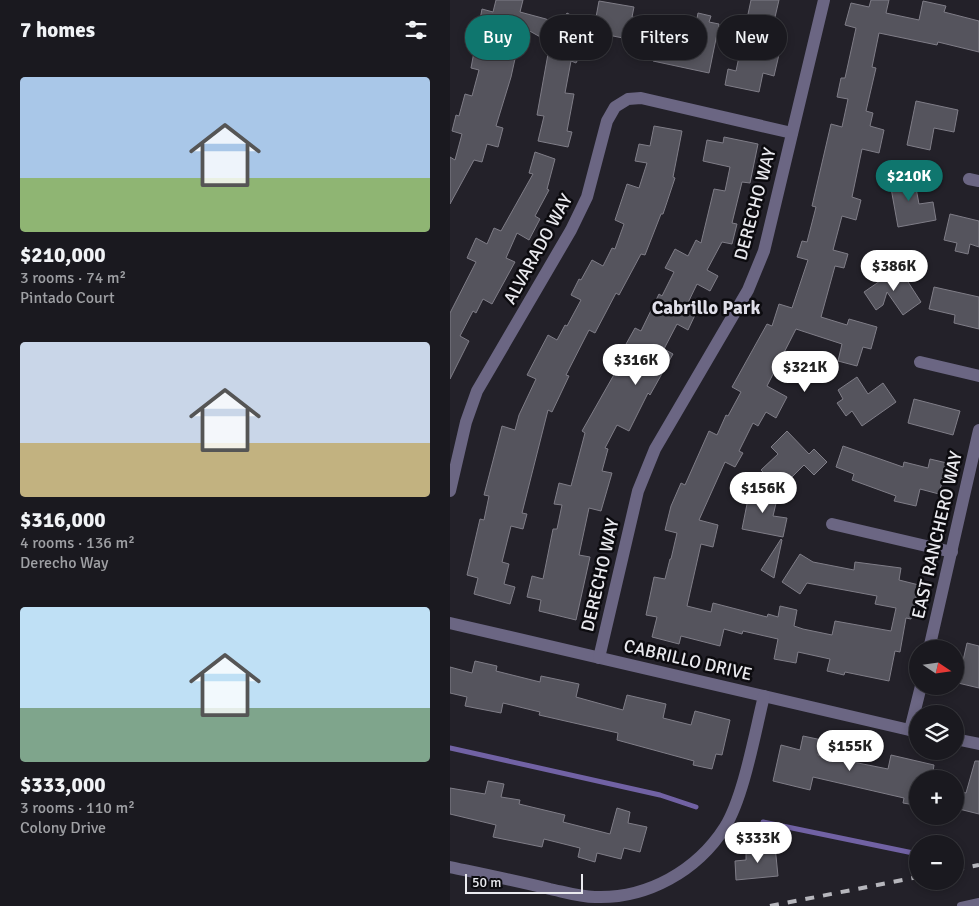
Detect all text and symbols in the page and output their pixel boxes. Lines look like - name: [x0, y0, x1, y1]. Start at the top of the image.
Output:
- chip: Buy: [465, 15, 530, 60]
- chip: Rent: [540, 15, 612, 60]
- chip: Filters: [622, 15, 707, 60]
- chip: New: [717, 15, 787, 60]
- icon: filters: [402, 16, 430, 44]
- text: 7 homes: [20, 17, 95, 43]
- icon: home: [180, 110, 270, 200]
- street label: DERECHO WAY: [729, 145, 781, 263]
- pin: $210K: [874, 160, 944, 202]
- text: $210K: [887, 166, 931, 186]
- street label: ALVARADO WAY: [499, 190, 577, 308]
- text: $210,000: [20, 242, 106, 268]
- pin: $386K: [859, 250, 929, 292]
- text: $386K: [872, 256, 916, 276]
- text: 3 rooms · 74 m²: [20, 268, 126, 288]
- text: Pintado Court: [20, 288, 115, 308]
- district label: Cabrillo Park: [652, 296, 760, 320]
- pin: $316K: [601, 344, 671, 386]
- text: $316K: [614, 350, 658, 370]
- pin: $321K: [770, 350, 840, 393]
- text: $321K: [783, 357, 827, 377]
- icon: home: [180, 375, 270, 465]
- street label: EAST RANCHERO WAY: [907, 449, 967, 621]
- pin: $156K: [728, 472, 798, 514]
- text: $156K: [741, 478, 785, 498]
- text: $316,000: [20, 507, 106, 533]
- street label: DERECHO WAY: [576, 516, 624, 634]
- text: 4 rooms · 136 m²: [20, 533, 135, 553]
- text: Derecho Way: [20, 553, 108, 573]
- street label: CABRILLO DRIVE: [622, 635, 754, 685]
- icon: home: [180, 640, 270, 730]
- north arrow: [909, 640, 964, 695]
- map controls: [909, 640, 964, 890]
- button: layers: [909, 705, 964, 760]
- pin: $155K: [815, 730, 885, 772]
- text: $155K: [828, 736, 872, 756]
- button: +: [909, 770, 964, 825]
- text: $333,000: [20, 772, 106, 798]
- text: 3 rooms · 110 m²: [20, 798, 135, 818]
- text: Colony Drive: [20, 818, 106, 838]
- pin: $333K: [723, 822, 793, 864]
- text: $333K: [736, 828, 780, 848]
- button: −: [909, 835, 964, 890]
- scale bar: [465, 871, 582, 894]
- text: 50 m: [472, 874, 501, 891]

